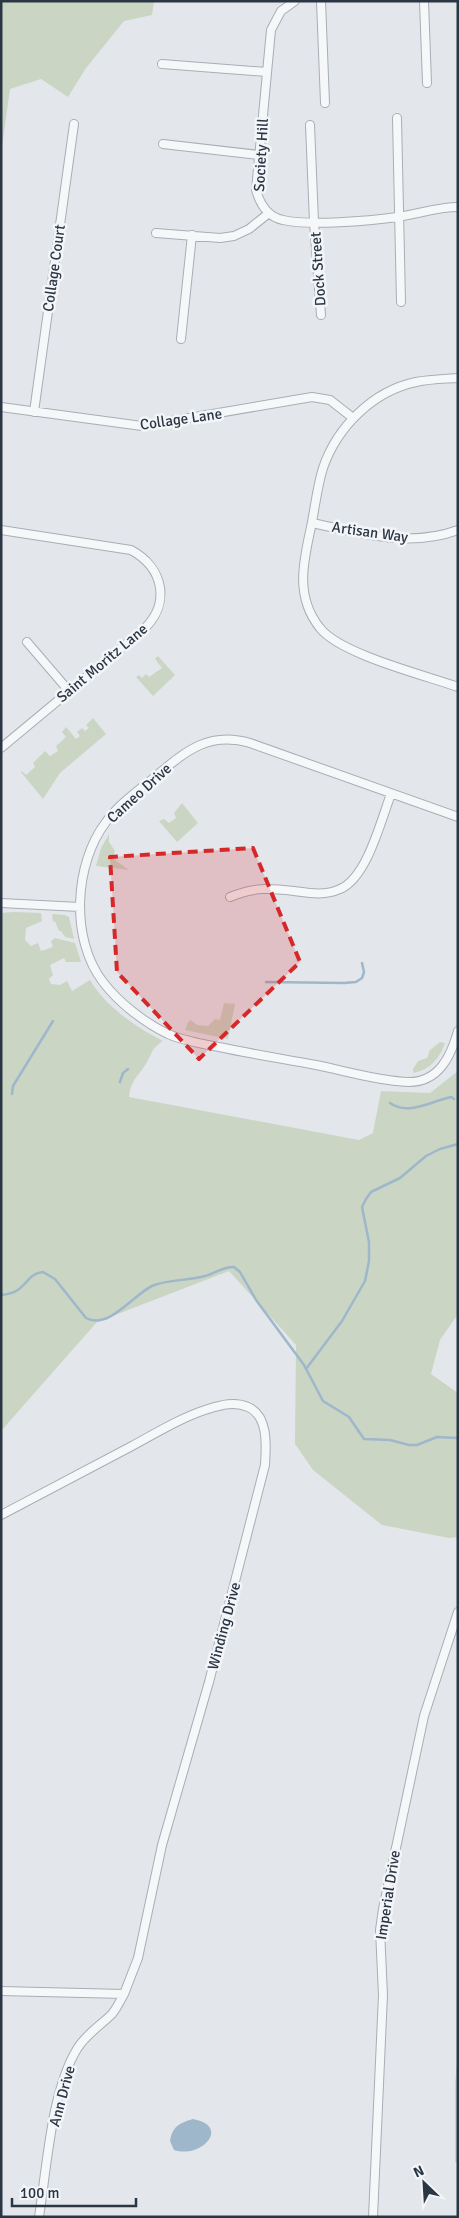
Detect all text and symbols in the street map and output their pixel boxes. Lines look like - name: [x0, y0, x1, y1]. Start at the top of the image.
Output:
- street label: Society Hill: [250, 118, 272, 192]
- street label: Collage Court: [39, 223, 69, 313]
- street label: Dock Street: [306, 231, 330, 307]
- street label: Collage Lane: [139, 404, 223, 434]
- street label: Artisan Way: [331, 518, 409, 546]
- street label: Saint Moritz Lane: [53, 620, 151, 706]
- street label: Cameo Drive: [103, 759, 175, 827]
- street label: Winding Drive: [204, 1580, 244, 1672]
- street label: Imperial Drive: [372, 1849, 404, 1941]
- street label: Ann Drive: [45, 2064, 79, 2128]
- north arrow: [399, 2158, 449, 2208]
- text: N: [411, 2162, 427, 2181]
- scale bar: [12, 2176, 136, 2208]
- text: 100 m: [20, 2184, 60, 2202]

